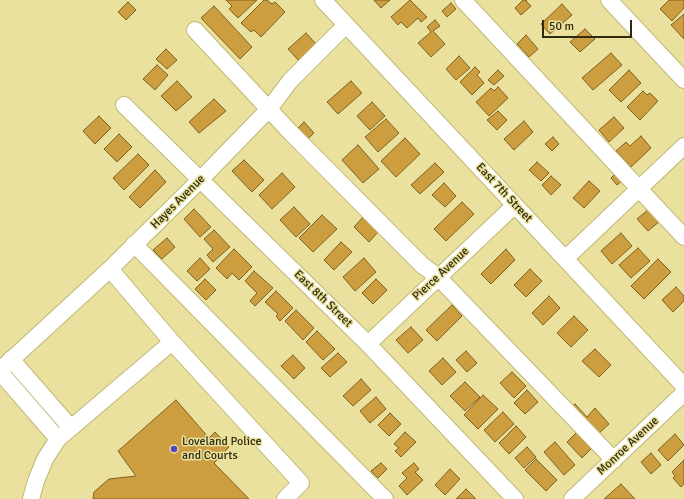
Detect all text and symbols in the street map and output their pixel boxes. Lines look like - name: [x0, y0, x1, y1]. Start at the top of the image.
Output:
- scale bar: [544, 12, 634, 38]
- text: 50 m: [549, 19, 574, 34]
- street label: East 7th Street: [473, 160, 535, 226]
- street label: Hayes Avenue: [148, 172, 208, 232]
- street label: Pierce Avenue: [410, 244, 472, 304]
- street label: East 8th Street: [291, 267, 355, 331]
- street label: Monroe Avenue: [594, 414, 662, 478]
- place label: Loveland Police and Courts: [182, 435, 262, 463]
- marker: Loveland Police and Courts: [169, 444, 179, 454]

